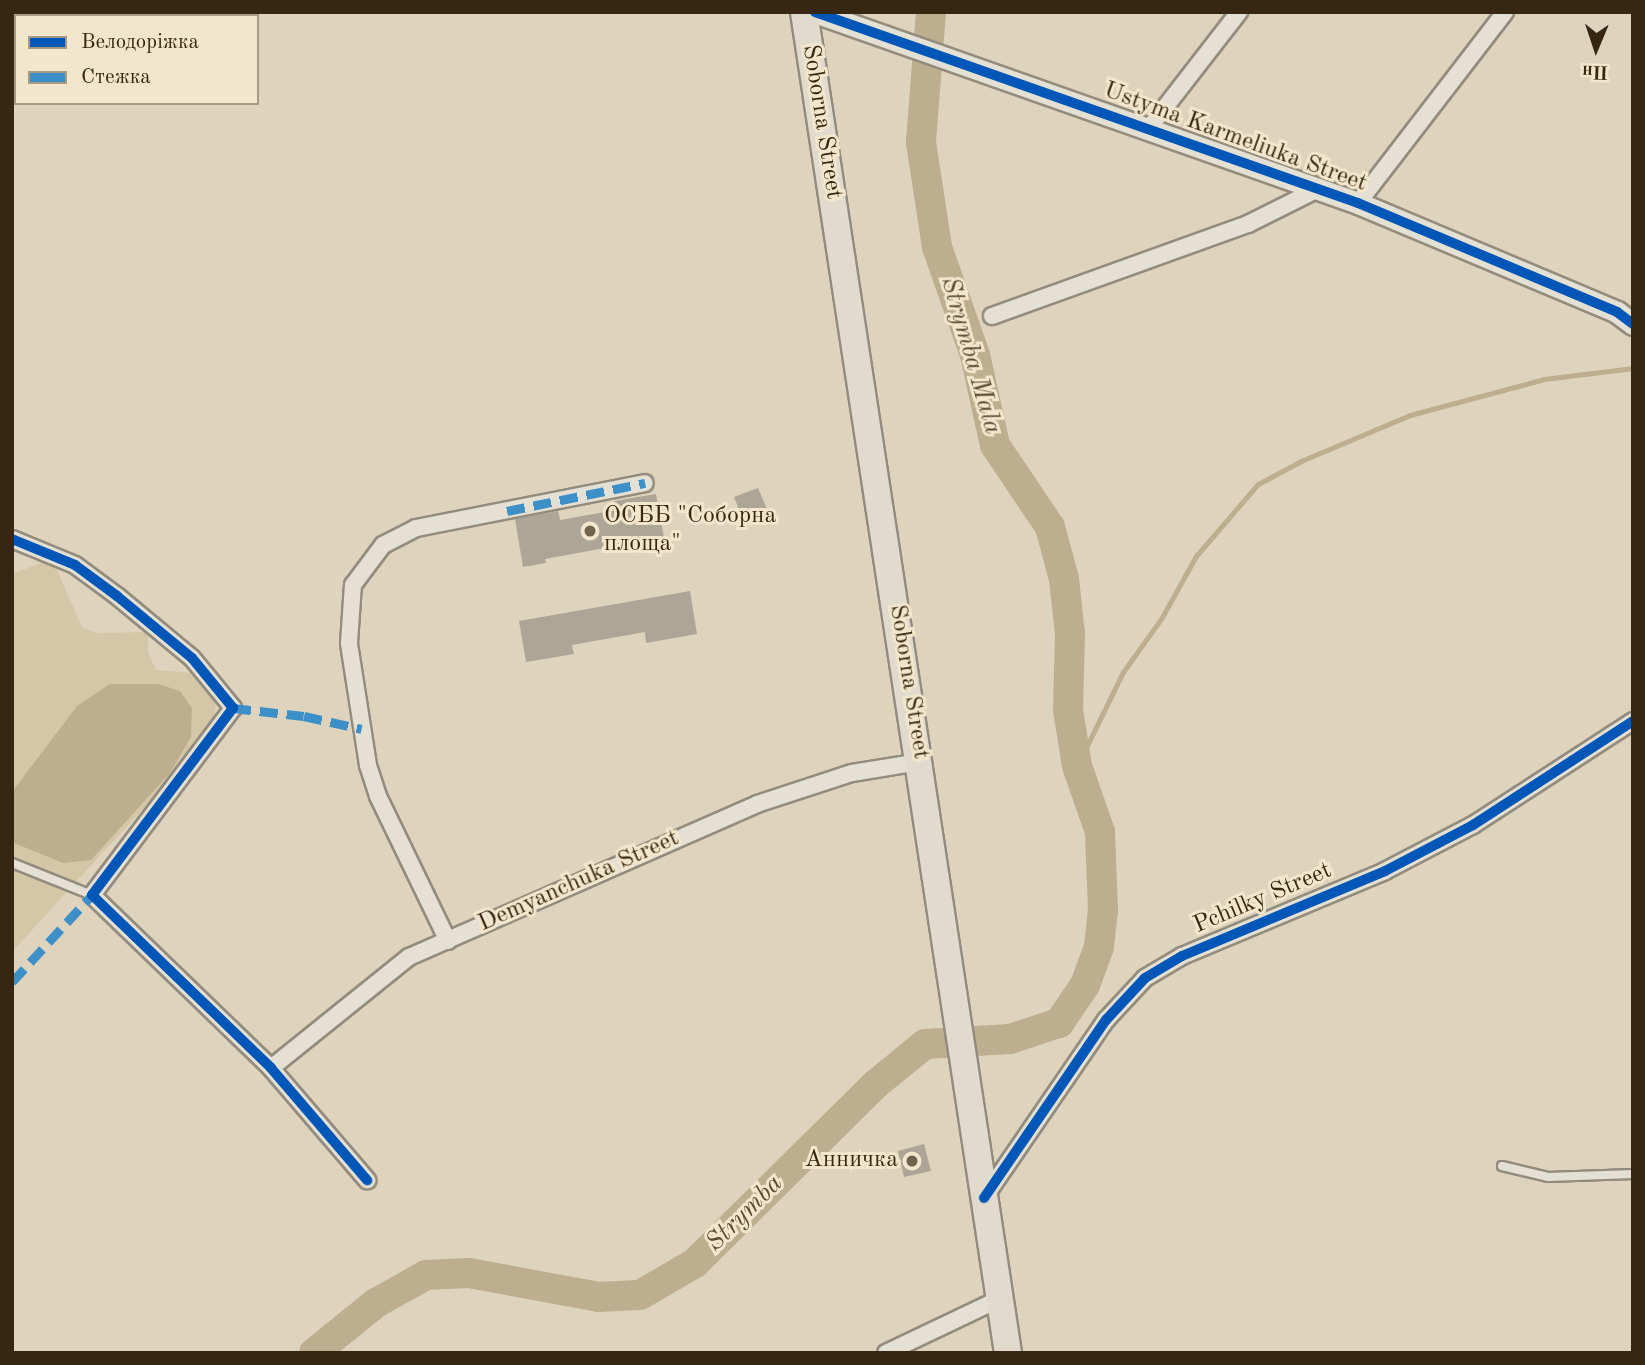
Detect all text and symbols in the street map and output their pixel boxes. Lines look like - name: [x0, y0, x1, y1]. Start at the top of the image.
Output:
- legend: [14, 14, 259, 105]
- north arrow: [1561, 14, 1631, 84]
- text: Велодоріжка: [81, 32, 199, 53]
- street label: Soborna Street: [795, 43, 847, 201]
- text: Пн: [1582, 61, 1609, 80]
- text: Стежка: [81, 67, 151, 88]
- street label: Ustyma Karmeliuka Street: [1099, 77, 1371, 199]
- water label: Strymba Mala: [933, 274, 1007, 438]
- place label: ОСББ "Соборна площа": [604, 503, 776, 559]
- marker: ОСББ "Соборна площа": [582, 523, 598, 539]
- street label: Soborna Street: [882, 603, 934, 761]
- street label: Demyanchuka Street: [474, 825, 684, 939]
- street label: Pchilky Street: [1190, 857, 1336, 941]
- place label: Анничка: [805, 1147, 898, 1175]
- marker: Анничка: [904, 1153, 920, 1169]
- water label: Strymba: [700, 1169, 790, 1259]

